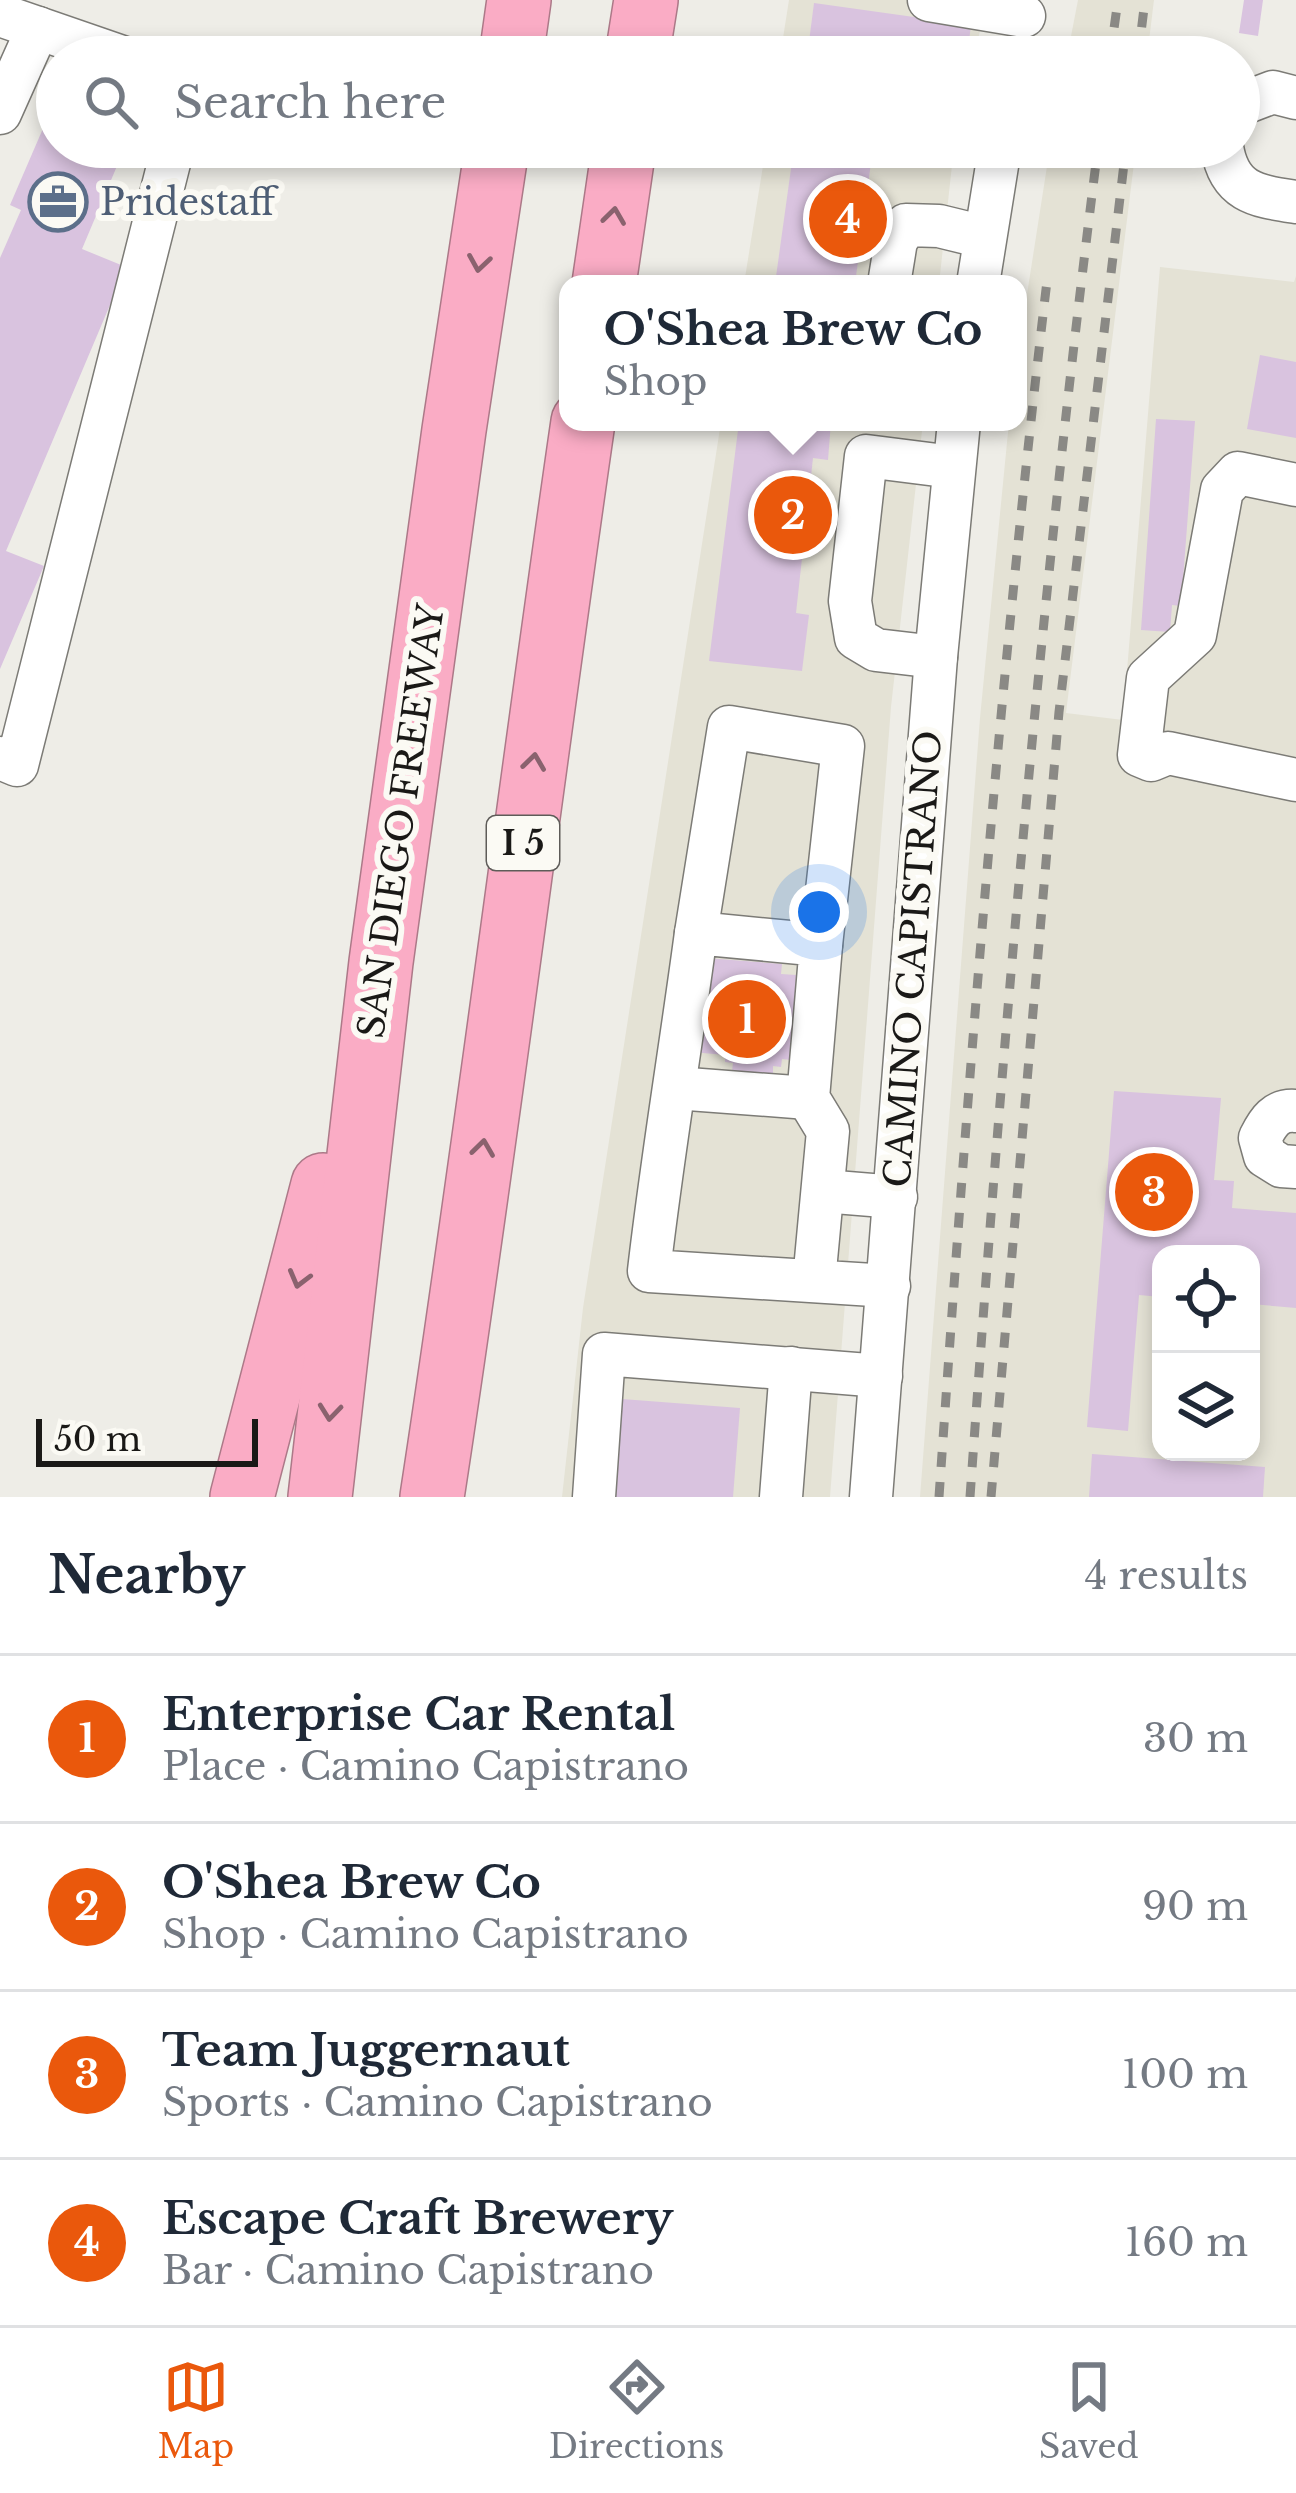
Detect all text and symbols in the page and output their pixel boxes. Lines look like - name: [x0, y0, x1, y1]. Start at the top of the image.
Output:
- search box: [36, 36, 1260, 168]
- icon: search: [78, 69, 144, 135]
- text: Search here: [174, 74, 446, 130]
- office icon: Pridestaff: [27, 171, 89, 233]
- pin: 4: [809, 174, 887, 264]
- place label: Pridestaff: [100, 180, 279, 225]
- one-way arrow: [600, 206, 626, 225]
- one-way arrow: [467, 253, 493, 272]
- popup: [559, 275, 1027, 431]
- text: O'Shea Brew Co: [604, 301, 983, 357]
- text: Shop: [604, 357, 707, 406]
- pin: 2: [754, 470, 832, 560]
- street label: SAN DIEGO FREEWAY: [348, 601, 454, 1041]
- street label: CAMINO CAPISTRANO: [875, 729, 951, 1189]
- one-way arrow: [520, 752, 546, 772]
- road number: I 5: [487, 816, 559, 870]
- your location: [789, 882, 849, 942]
- pin: 1: [708, 974, 786, 1064]
- one-way arrow: [469, 1139, 495, 1158]
- pin: 3: [1115, 1147, 1193, 1237]
- map controls: [1152, 1245, 1260, 1461]
- button: locate: [1152, 1245, 1260, 1353]
- one-way arrow: [288, 1268, 313, 1288]
- button: layers: [1152, 1353, 1260, 1461]
- one-way arrow: [317, 1403, 343, 1422]
- scale bar: [36, 1413, 258, 1466]
- text: 50 m: [54, 1419, 141, 1460]
- text: Nearby: [48, 1544, 245, 1607]
- text: 4 results: [1085, 1551, 1248, 1600]
- text: Enterprise Car Rental: [162, 1686, 675, 1742]
- text: 1: [78, 1714, 96, 1763]
- text: 30 m: [1143, 1714, 1248, 1763]
- text: Place · Camino Capistrano: [162, 1742, 689, 1791]
- text: O'Shea Brew Co: [162, 1854, 541, 1910]
- text: 2: [74, 1882, 100, 1931]
- text: 90 m: [1142, 1882, 1248, 1931]
- text: Shop · Camino Capistrano: [162, 1910, 689, 1959]
- text: Team Juggernaut: [162, 2022, 570, 2078]
- text: 3: [75, 2050, 99, 2099]
- text: 100 m: [1122, 2050, 1248, 2099]
- text: Sports · Camino Capistrano: [162, 2078, 713, 2127]
- text: Escape Craft Brewery: [162, 2190, 673, 2246]
- text: 4: [74, 2218, 100, 2267]
- text: 160 m: [1125, 2218, 1248, 2267]
- text: Bar · Camino Capistrano: [162, 2246, 654, 2295]
- tab: Map: [157, 2354, 234, 2467]
- tab: Directions: [549, 2354, 724, 2467]
- tab: Saved: [1039, 2354, 1139, 2467]

